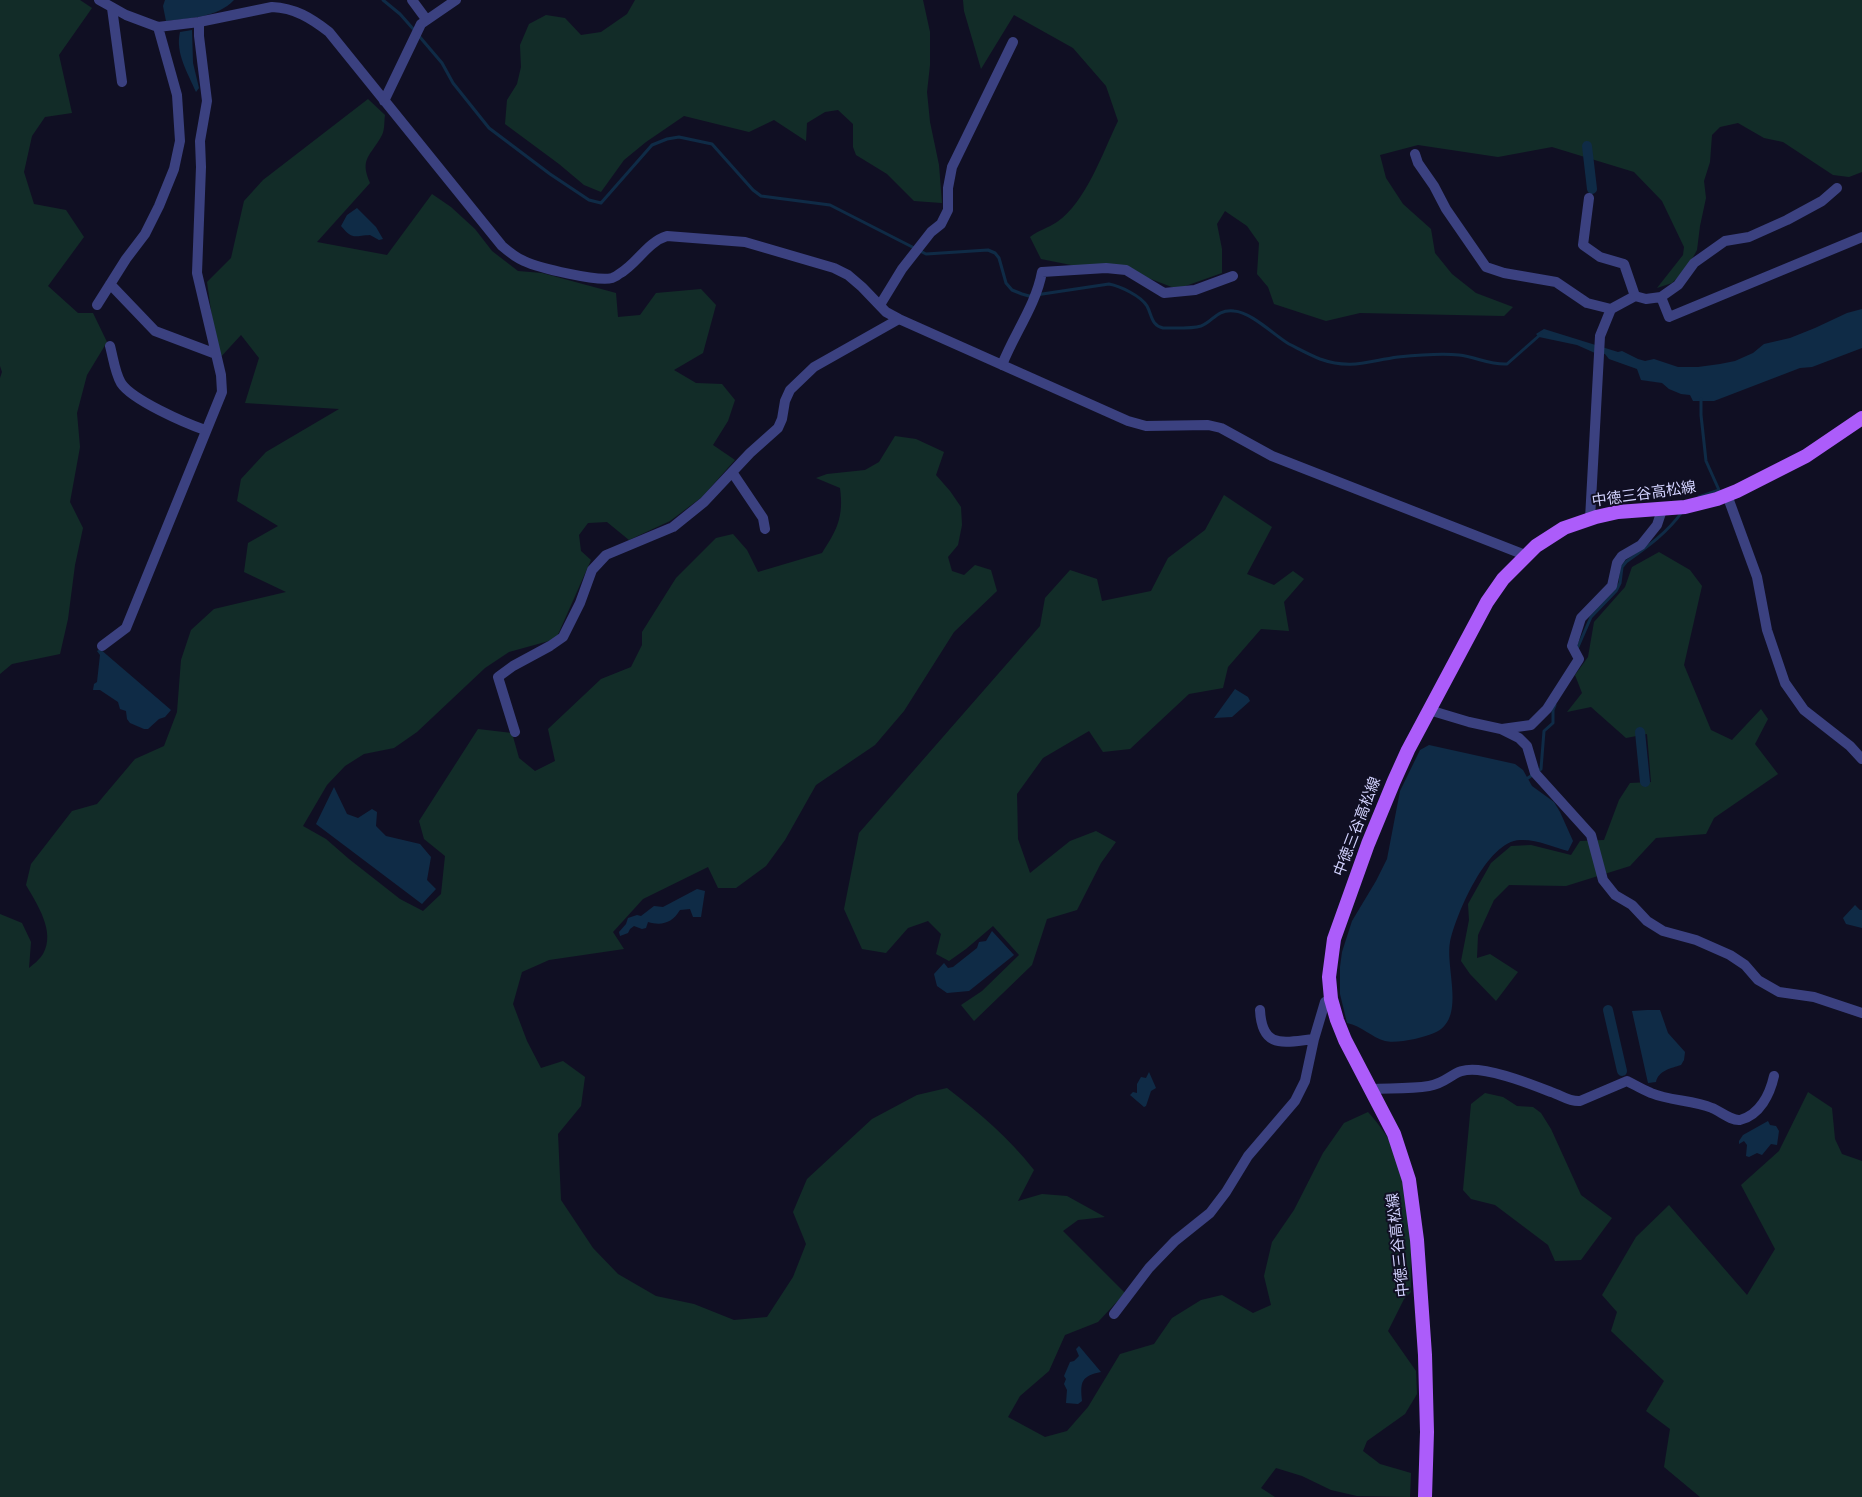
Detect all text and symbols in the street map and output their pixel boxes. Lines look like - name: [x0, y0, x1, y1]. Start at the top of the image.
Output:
- street label: 中徳三谷高松線: [1591, 479, 1697, 511]
- street label: 中徳三谷高松線: [1331, 775, 1385, 879]
- street label: 中徳三谷高松線: [1385, 1192, 1413, 1298]

